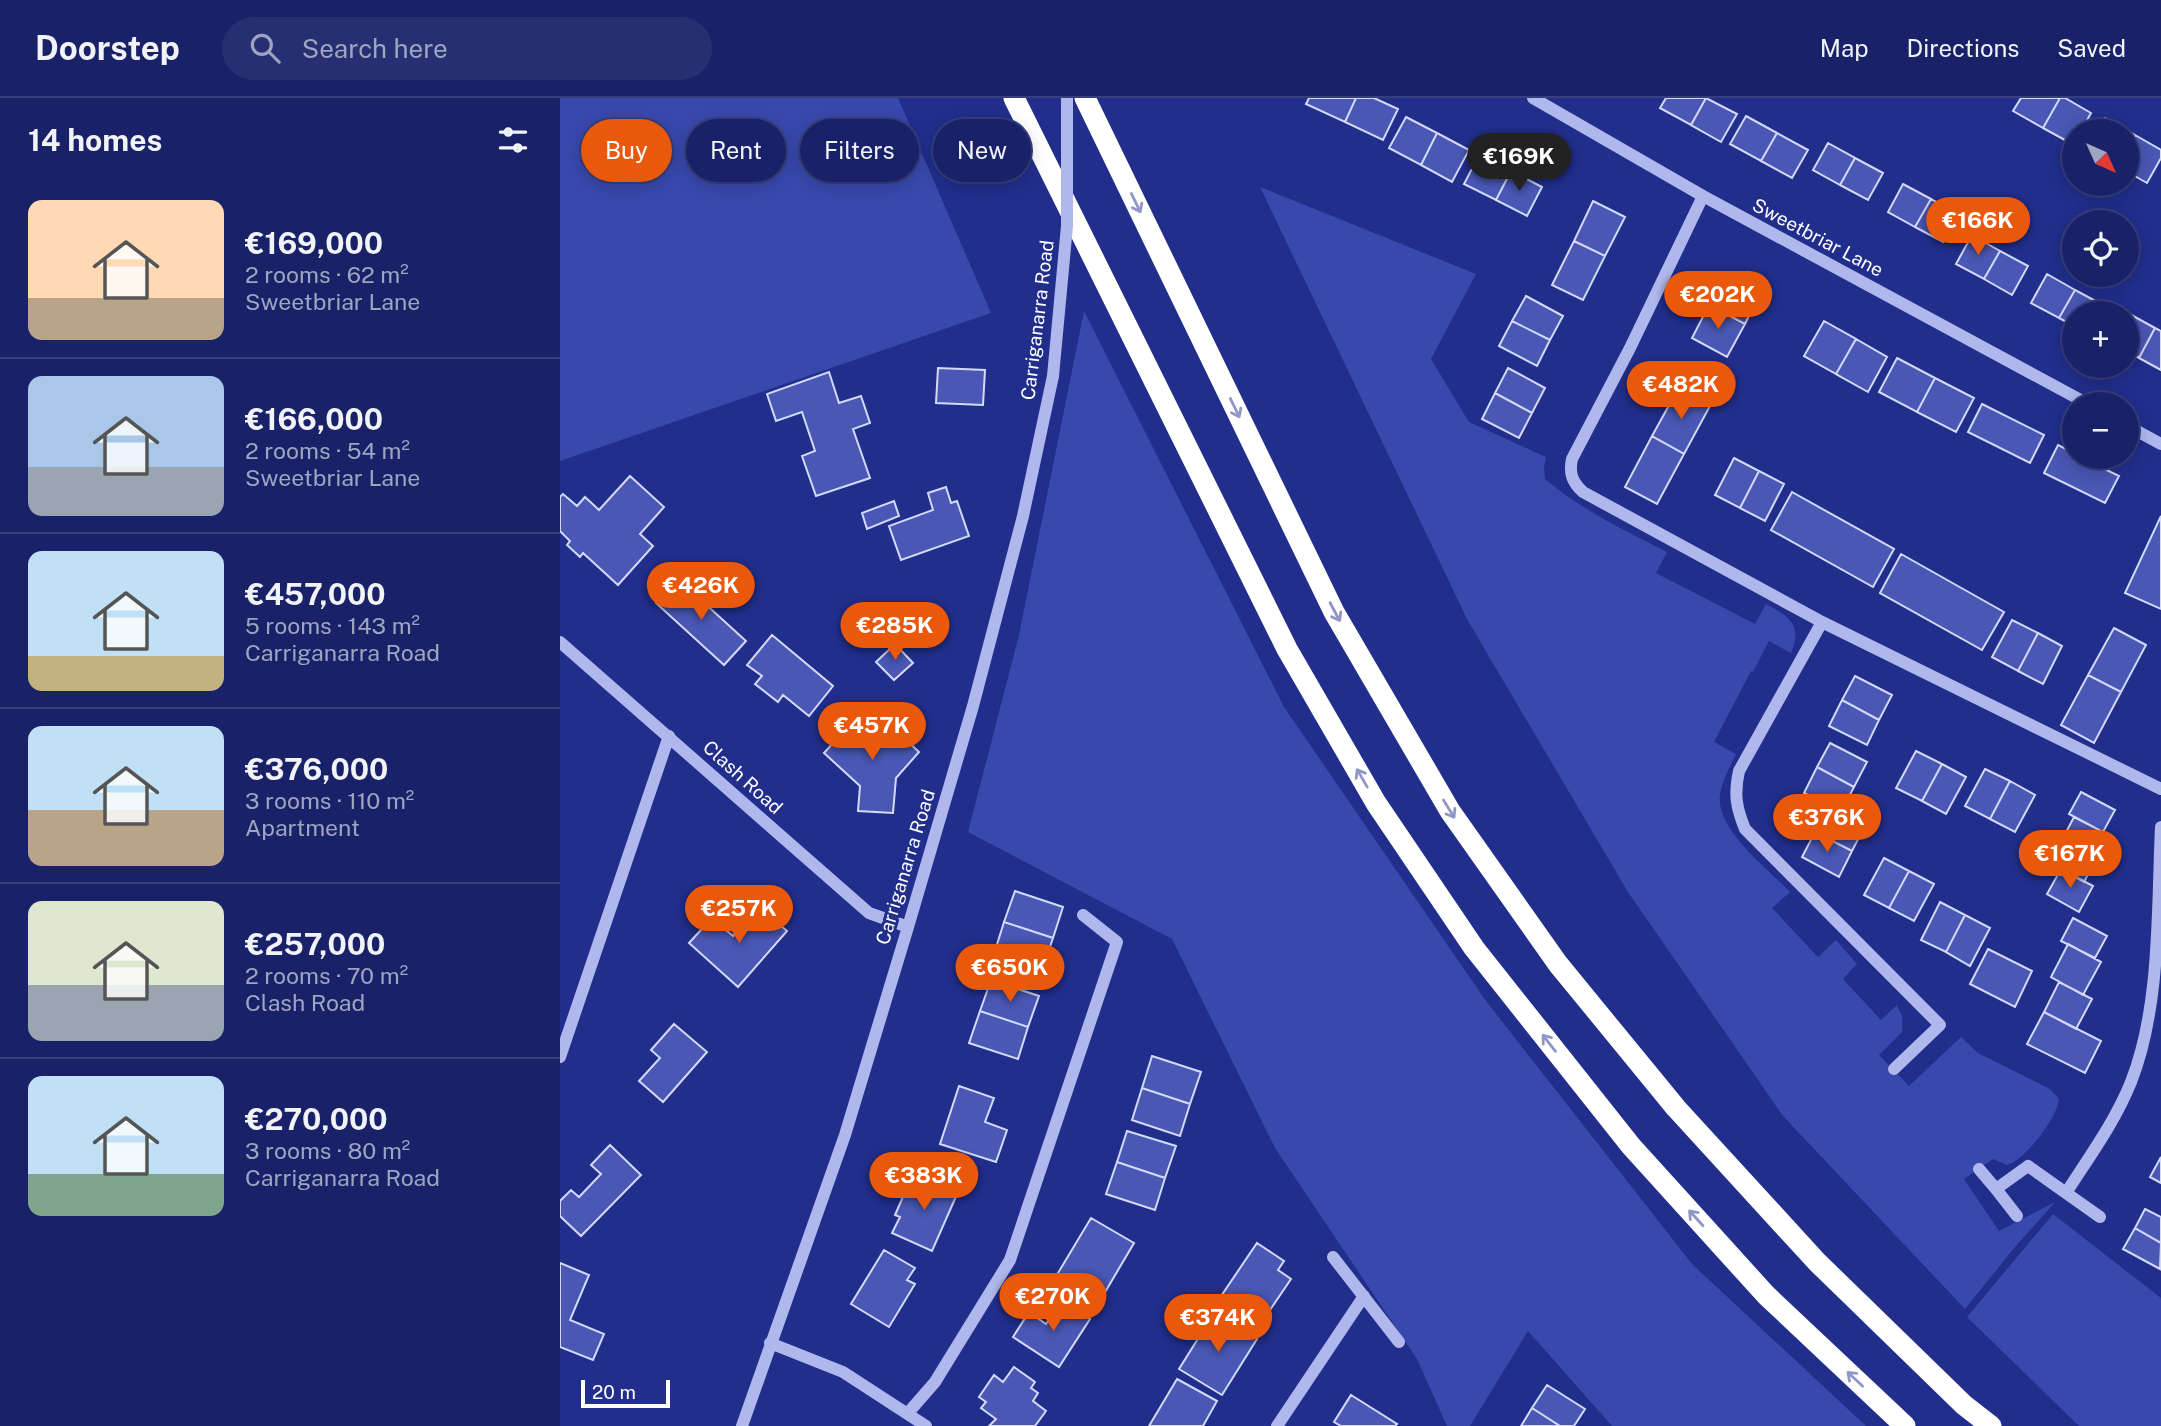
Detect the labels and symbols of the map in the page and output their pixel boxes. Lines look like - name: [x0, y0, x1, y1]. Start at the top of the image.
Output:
- north arrow: [2062, 119, 2138, 196]
- pin: €169K: [1470, 134, 1568, 193]
- one-way arrow: [1130, 193, 1143, 214]
- street label: Sweetbriar Lane: [1749, 193, 1887, 281]
- pin: €166K: [1929, 198, 2027, 257]
- street label: Carriganarra Road: [1016, 239, 1058, 401]
- pin: €202K: [1669, 272, 1767, 331]
- pin: €482K: [1632, 362, 1730, 421]
- one-way arrow: [1229, 397, 1243, 418]
- pin: €426K: [652, 562, 750, 622]
- pin: €285K: [846, 602, 944, 662]
- one-way arrow: [1328, 602, 1342, 622]
- pin: €457K: [823, 702, 921, 762]
- street label: Clash Road: [699, 736, 787, 818]
- one-way arrow: [1354, 768, 1368, 788]
- street label: Carriganarra Road: [871, 787, 939, 947]
- pin: €376K: [1778, 794, 1876, 854]
- one-way arrow: [1442, 799, 1457, 818]
- pin: €167K: [2021, 830, 2119, 890]
- pin: €257K: [690, 886, 788, 945]
- pin: €650K: [961, 944, 1059, 1004]
- one-way arrow: [1542, 1035, 1557, 1053]
- pin: €383K: [875, 1152, 973, 1212]
- one-way arrow: [1687, 1210, 1704, 1227]
- pin: €270K: [1004, 1274, 1102, 1333]
- pin: €374K: [1169, 1294, 1267, 1354]
- one-way arrow: [1847, 1371, 1864, 1388]
- scale bar: [581, 1377, 670, 1409]

